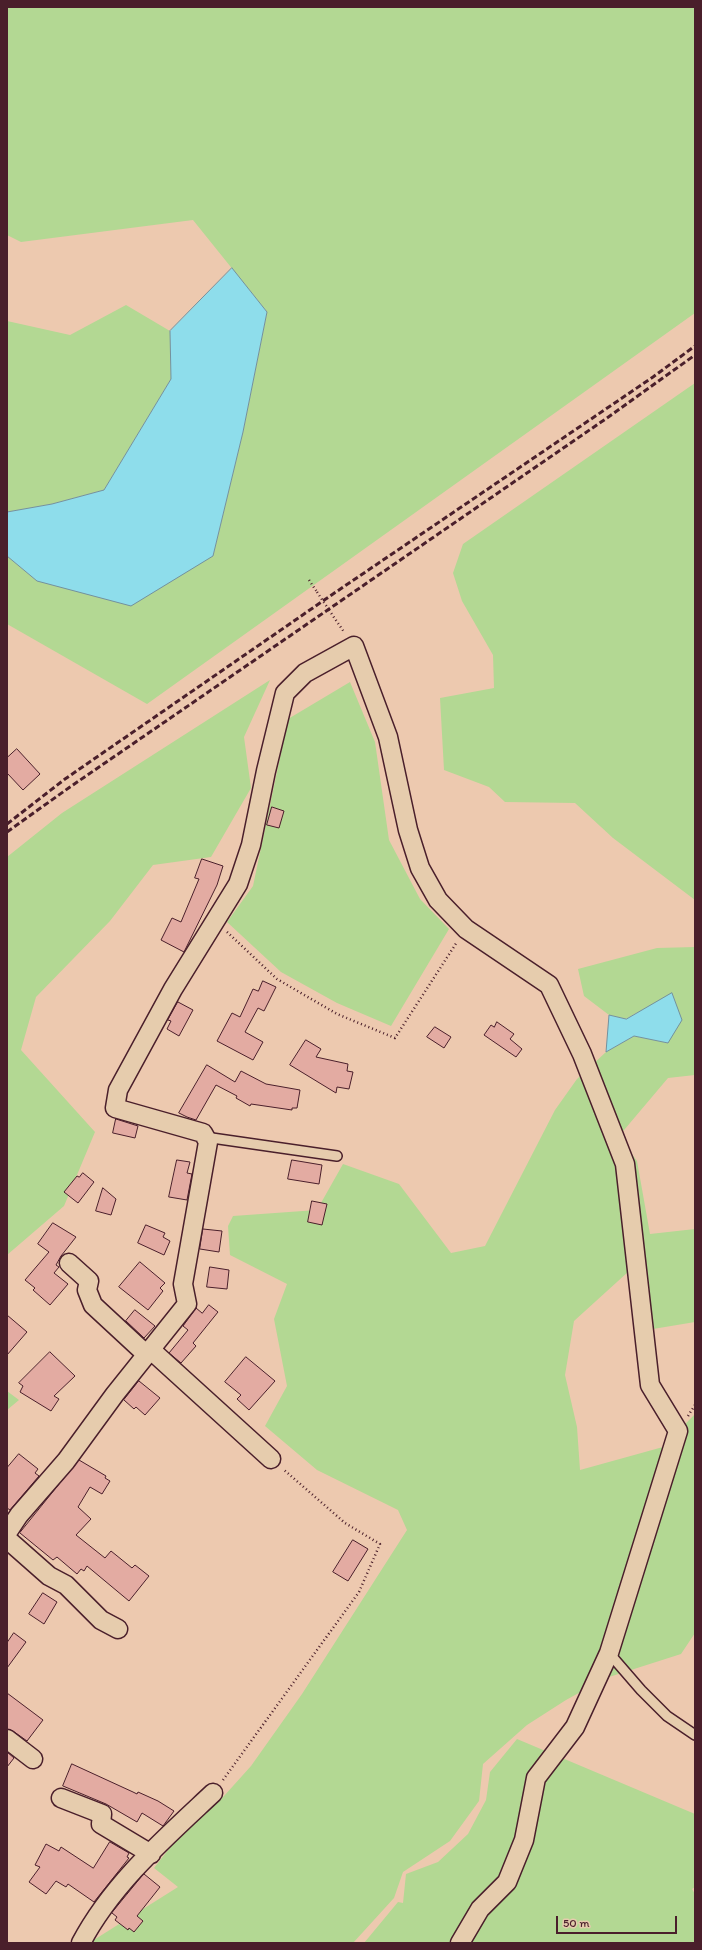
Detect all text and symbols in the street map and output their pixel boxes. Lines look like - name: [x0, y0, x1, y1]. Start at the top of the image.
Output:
- scale bar: [558, 1908, 679, 1934]
- text: 50 m: [563, 1916, 589, 1930]

